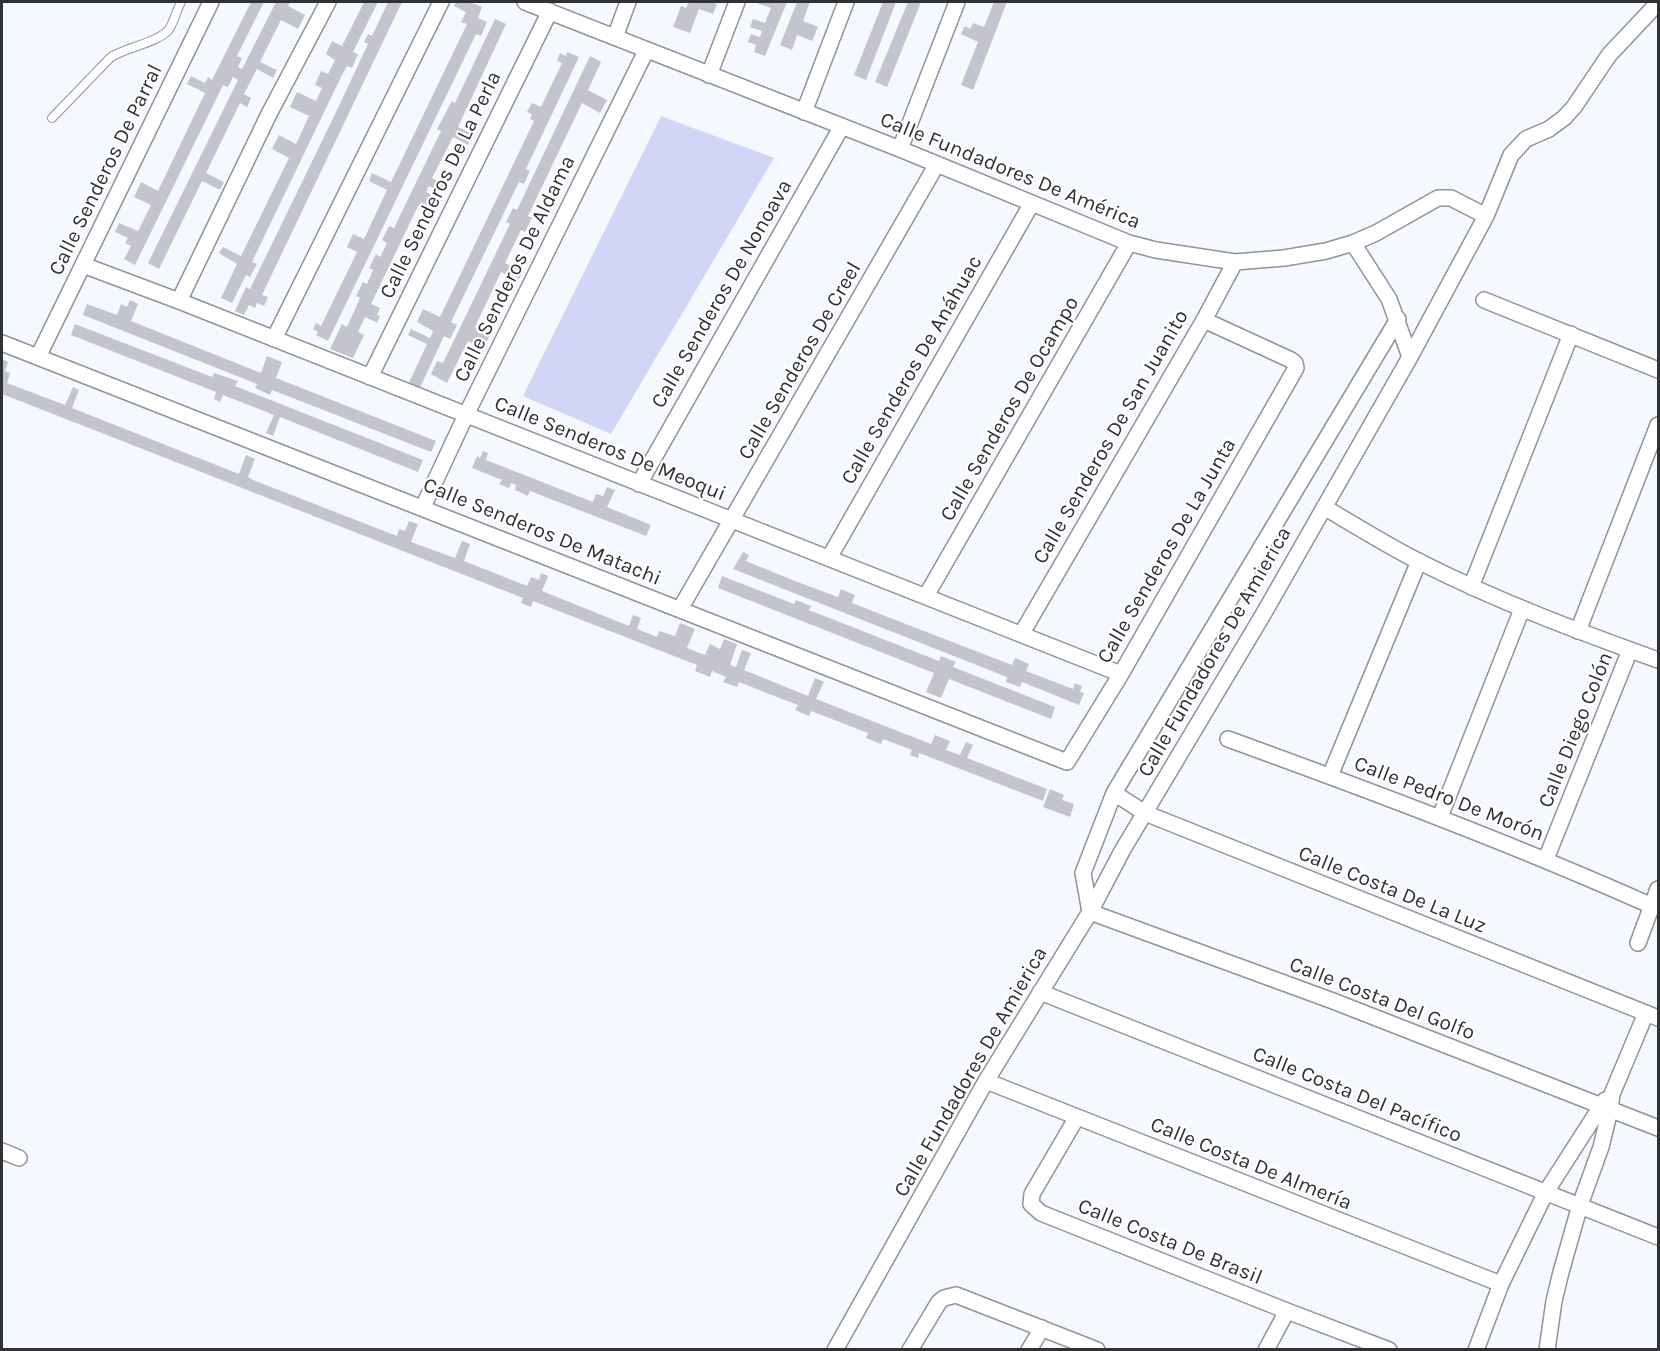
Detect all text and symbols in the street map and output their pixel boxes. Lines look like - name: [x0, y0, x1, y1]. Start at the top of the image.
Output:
- street label: Calle Senderos De Parral: [44, 60, 168, 280]
- street label: Calle Senderos De La Perla: [375, 67, 507, 303]
- street label: Calle Fundadores De América: [876, 107, 1144, 235]
- street label: Calle Senderos De Aldama: [449, 151, 581, 387]
- street label: Calle Senderos De Nonoava: [646, 175, 798, 413]
- street label: Calle Senderos De Anáhuac: [836, 251, 988, 489]
- street label: Calle Senderos De Creel: [733, 258, 867, 464]
- street label: Calle Senderos De Ocampo: [935, 292, 1085, 526]
- street label: Calle Senderos De San Juanito: [1028, 306, 1194, 568]
- street label: Calle Senderos De Meoqui: [491, 391, 729, 507]
- street label: Calle Senderos De La Junta: [1092, 434, 1242, 668]
- street label: Calle Senderos De Matachi: [419, 473, 665, 591]
- street label: Calle Fundadores De Amierica: [1133, 522, 1297, 782]
- street label: Calle Diego Colón: [1533, 649, 1619, 811]
- street label: Calle Pedro De Morón: [1350, 751, 1548, 847]
- street label: Calle Costa De La Luz: [1294, 841, 1490, 939]
- street label: Calle Fundadores De Amierica: [889, 942, 1053, 1202]
- street label: Calle Costa Del Golfo: [1286, 952, 1478, 1046]
- street label: Calle Costa Del Pacífico: [1249, 1041, 1465, 1149]
- street label: Calle Costa De Almería: [1147, 1112, 1355, 1216]
- street label: Calle Costa De Brasil: [1074, 1193, 1266, 1291]

